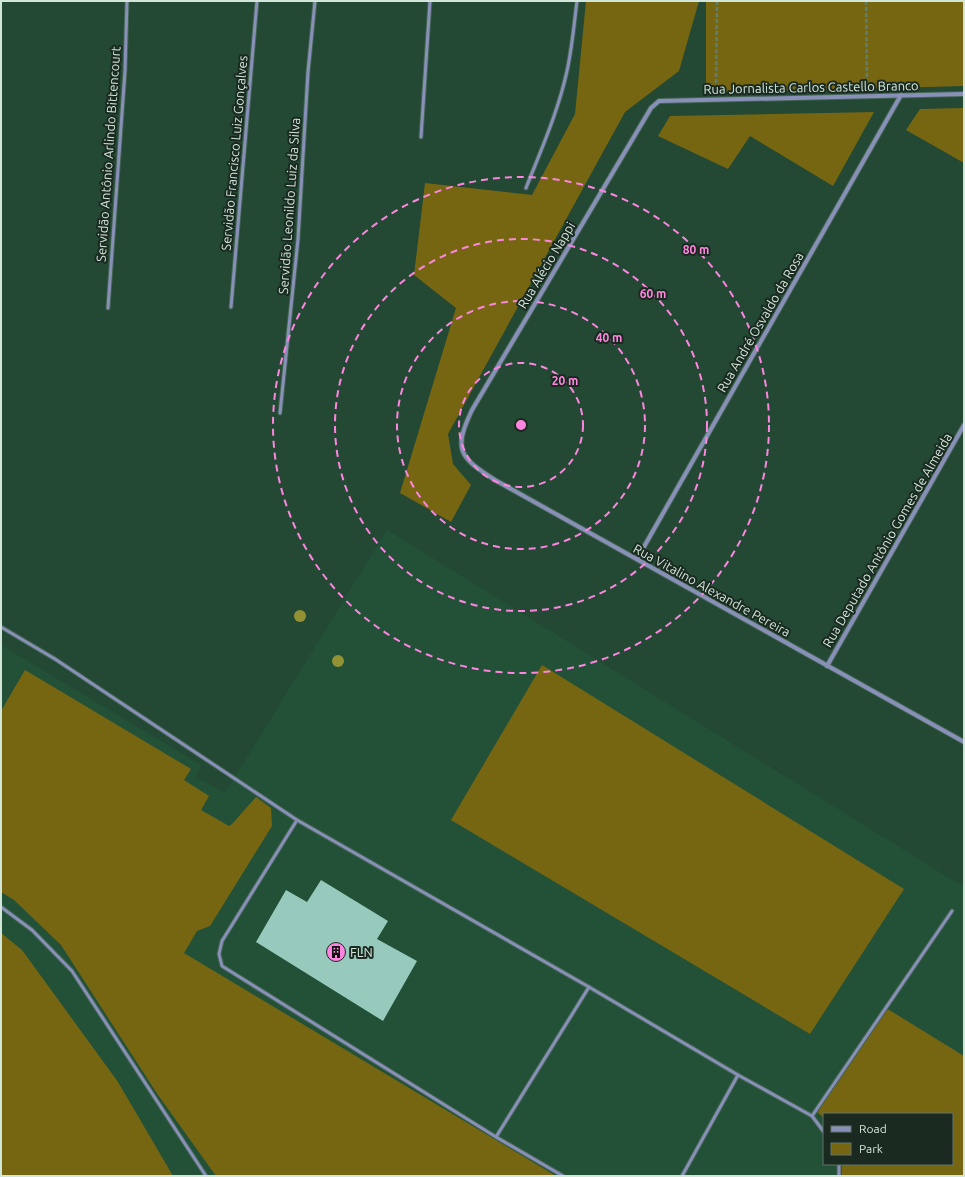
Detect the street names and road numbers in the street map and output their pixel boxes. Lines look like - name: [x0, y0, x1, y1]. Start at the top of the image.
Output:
- street label: Servidão Antônio Arlindo Bittencourt: [93, 46, 123, 262]
- street label: Servidão Francisco Luiz Gonçalves: [218, 55, 250, 251]
- street label: Rua Jornalista Carlos Castello Branco: [703, 78, 919, 96]
- street label: Servidão Leonildo Luiz da Silva: [276, 117, 302, 295]
- street label: Rua Alécio Nappi: [515, 219, 577, 311]
- street label: Rua André Osvaldo da Rosa: [714, 250, 806, 394]
- street label: Rua Deputado Antônio Gomes de Almeida: [820, 430, 954, 650]
- street label: Rua Vitalino Alexandre Pereira: [631, 541, 793, 639]

